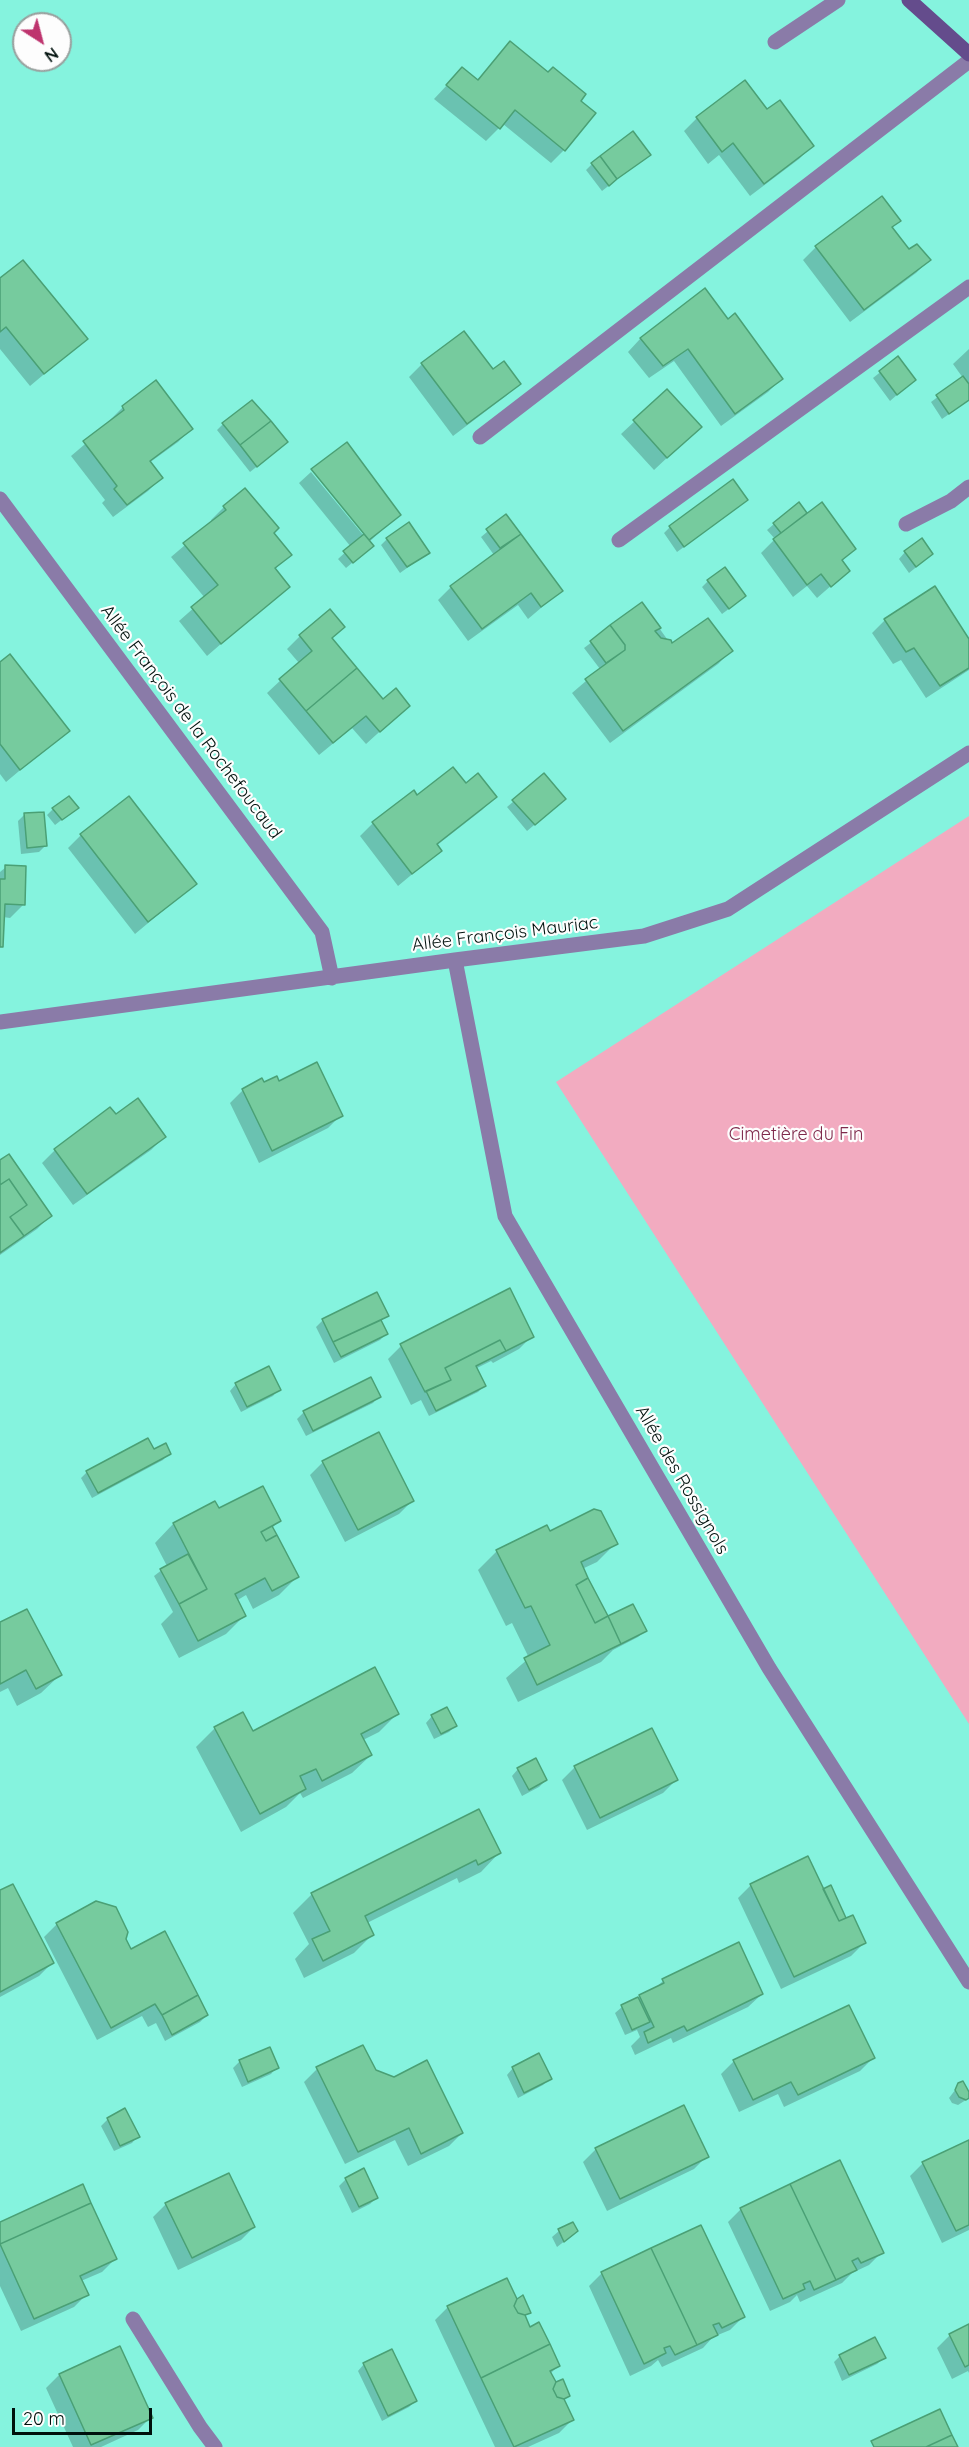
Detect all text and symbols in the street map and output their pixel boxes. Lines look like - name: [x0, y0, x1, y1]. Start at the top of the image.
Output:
- north arrow: [12, 12, 72, 72]
- text: N: [41, 43, 62, 66]
- street label: Allée François de la Rochefoucaud: [96, 601, 286, 843]
- street label: Allée François Mauriac: [411, 912, 599, 956]
- park label: Cimetière du Fin: [729, 1124, 863, 1146]
- street label: Allée des Rossignols: [631, 1402, 733, 1558]
- scale bar: [15, 2396, 154, 2434]
- text: 20 m: [23, 2407, 65, 2430]

